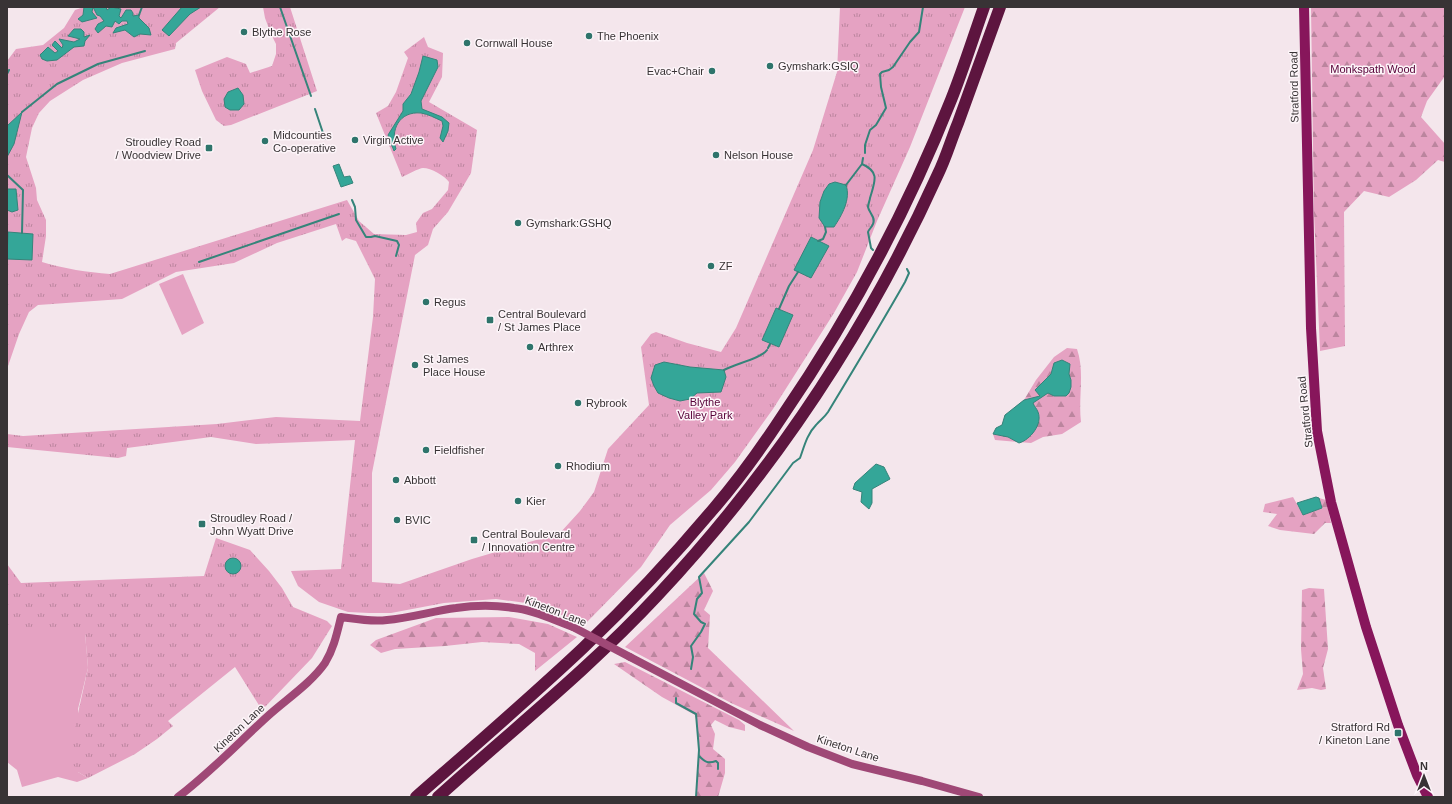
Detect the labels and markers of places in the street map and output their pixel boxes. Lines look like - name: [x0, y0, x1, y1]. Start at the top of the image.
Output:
- place label: Blythe Rose: [252, 26, 311, 38]
- marker: Blythe Rose: [239, 27, 249, 37]
- place label: The Phoenix: [597, 30, 659, 42]
- marker: The Phoenix: [584, 31, 594, 41]
- place label: Cornwall House: [475, 37, 553, 49]
- marker: Cornwall House: [462, 38, 472, 48]
- place label: Gymshark:GSIQ: [778, 60, 859, 72]
- marker: Gymshark:GSIQ: [765, 61, 775, 71]
- place label: Evac+Chair: [647, 65, 704, 77]
- marker: Evac+Chair: [707, 66, 717, 76]
- place label: Midcounties Co-operative: [273, 129, 336, 154]
- place label: Virgin Active: [363, 134, 423, 146]
- marker: Virgin Active: [350, 135, 360, 145]
- place label: Stroudley Road / Woodview Drive: [116, 136, 201, 161]
- marker: Midcounties Co-operative: [260, 136, 270, 146]
- marker: Stroudley Road / Woodview Drive: [204, 143, 214, 153]
- place label: Nelson House: [724, 149, 793, 161]
- marker: Nelson House: [711, 150, 721, 160]
- place label: Gymshark:GSHQ: [526, 217, 612, 229]
- marker: Gymshark:GSHQ: [513, 218, 523, 228]
- place label: ZF: [719, 260, 733, 272]
- marker: ZF: [706, 261, 716, 271]
- place label: Regus: [434, 296, 466, 308]
- marker: Regus: [421, 297, 431, 307]
- place label: Central Boulevard / St James Place: [498, 308, 586, 333]
- marker: Central Boulevard / St James Place: [485, 315, 495, 325]
- place label: Arthrex: [538, 341, 574, 353]
- marker: Arthrex: [525, 342, 535, 352]
- place label: St James Place House: [423, 353, 485, 378]
- marker: St James Place House: [410, 360, 420, 370]
- place label: Rybrook: [586, 397, 627, 409]
- marker: Rybrook: [573, 398, 583, 408]
- place label: Fieldfisher: [434, 444, 485, 456]
- marker: Fieldfisher: [421, 445, 431, 455]
- place label: Rhodium: [566, 460, 610, 472]
- marker: Rhodium: [553, 461, 563, 471]
- place label: Abbott: [404, 474, 436, 486]
- marker: Abbott: [391, 475, 401, 485]
- place label: Kier: [526, 495, 546, 507]
- marker: Kier: [513, 496, 523, 506]
- place label: Stroudley Road / John Wyatt Drive: [210, 512, 294, 537]
- place label: BVIC: [405, 514, 431, 526]
- marker: BVIC: [392, 515, 402, 525]
- marker: Stroudley Road / John Wyatt Drive: [197, 519, 207, 529]
- place label: Central Boulevard / Innovation Centre: [482, 528, 575, 553]
- marker: Central Boulevard / Innovation Centre: [469, 535, 479, 545]
- place label: Stratford Rd / Kineton Lane: [1319, 721, 1390, 746]
- marker: Stratford Rd / Kineton Lane: [1393, 728, 1403, 738]

